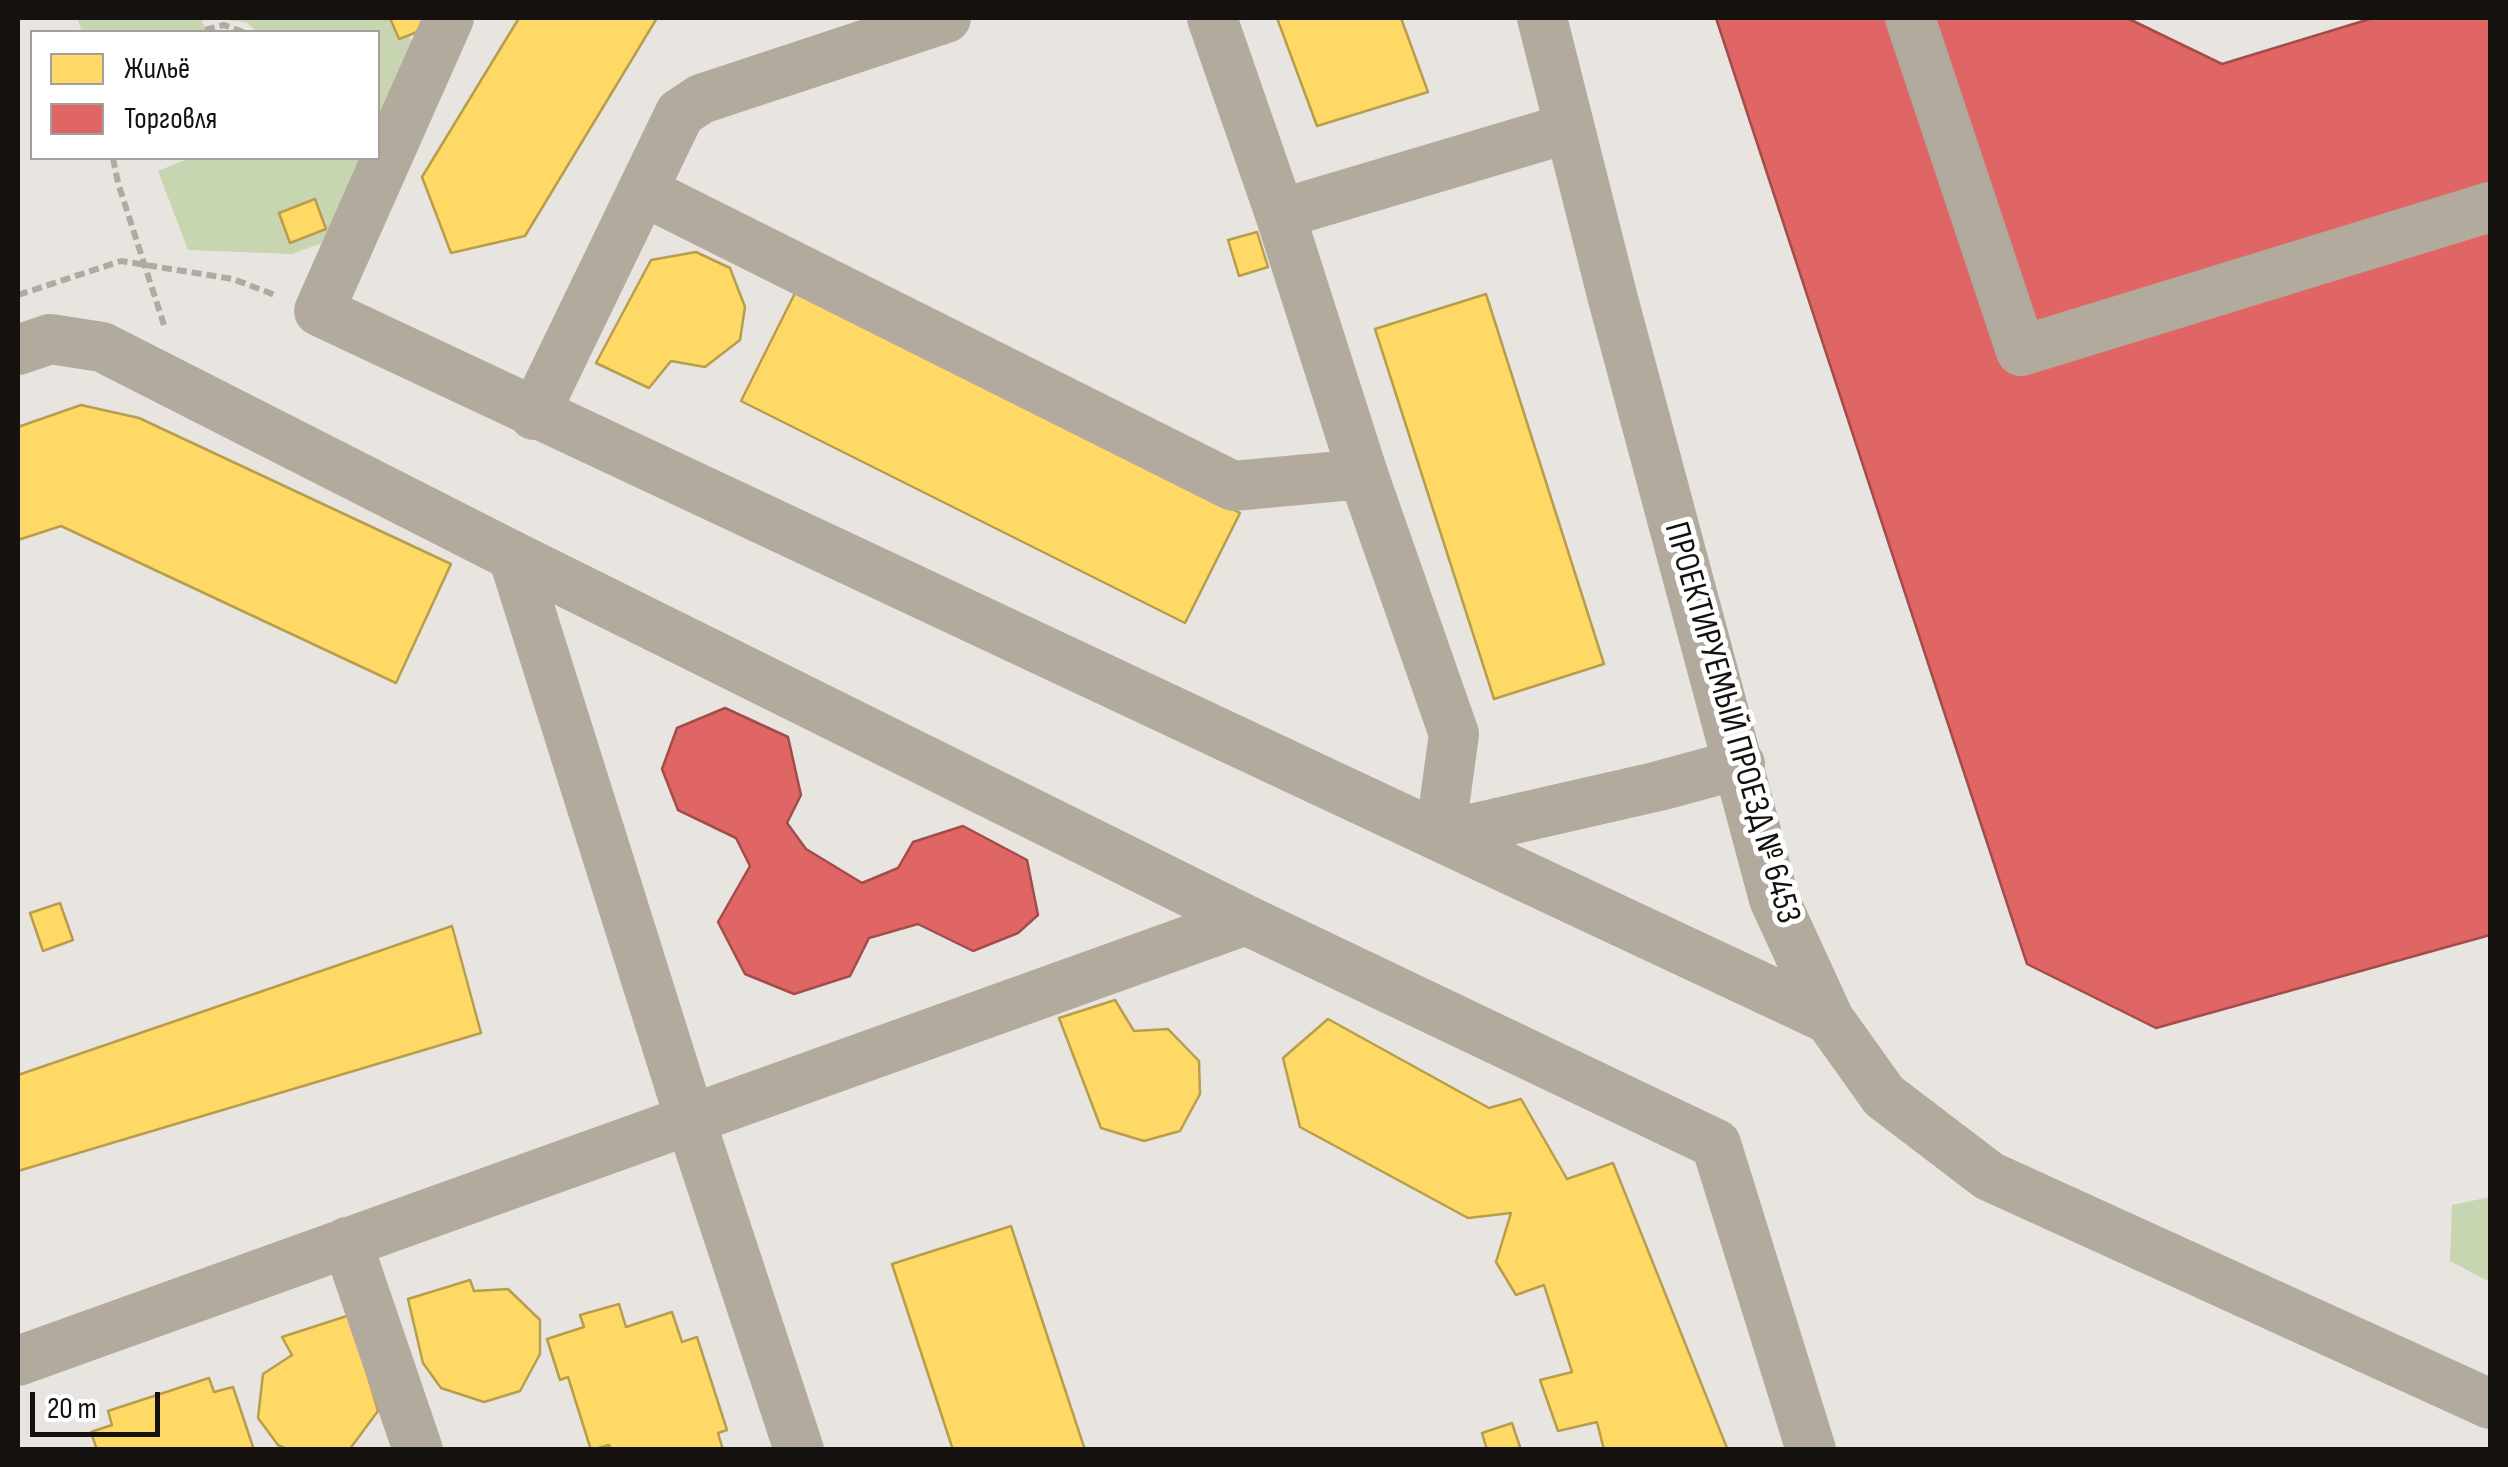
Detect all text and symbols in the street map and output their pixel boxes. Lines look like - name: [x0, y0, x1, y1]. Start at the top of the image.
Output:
- legend: [30, 30, 380, 160]
- text: Жильё: [124, 51, 190, 87]
- text: Торговля: [124, 101, 217, 137]
- street label: ПРОЕКТИРУЕМЫЙ ПРОЕЗД № 6453: [1654, 518, 1808, 928]
- scale bar: [35, 1372, 165, 1434]
- text: 20 m: [47, 1391, 97, 1427]

